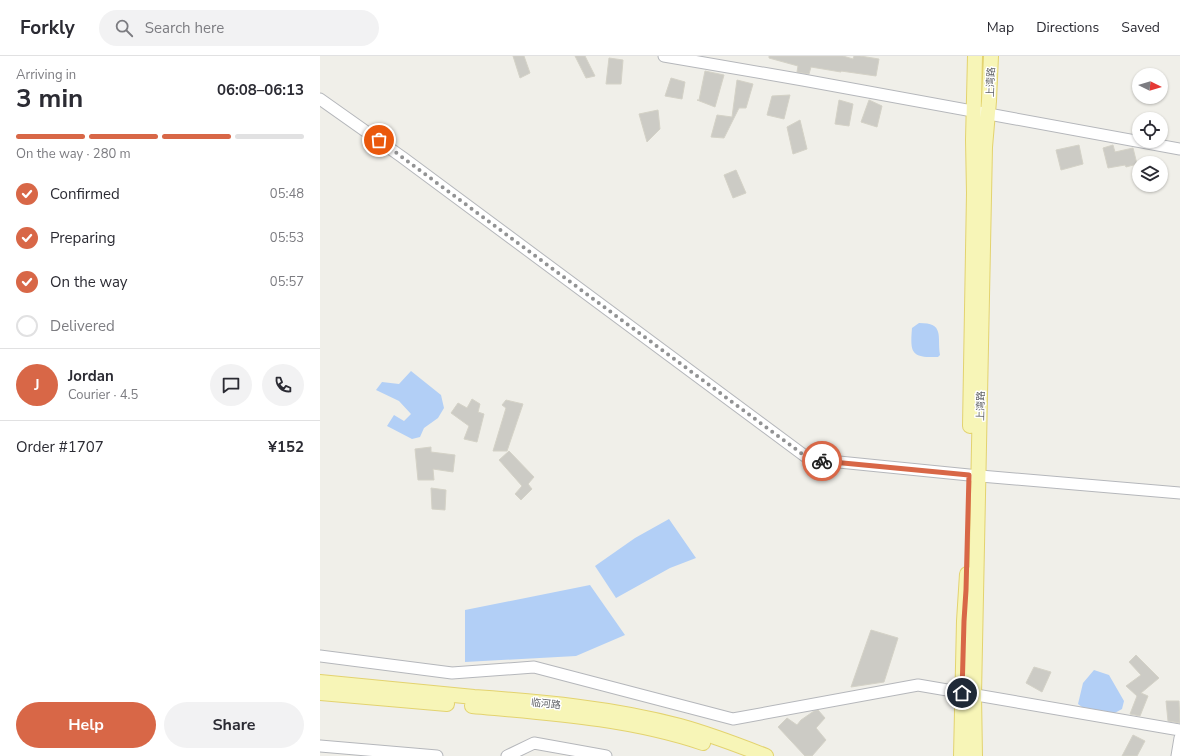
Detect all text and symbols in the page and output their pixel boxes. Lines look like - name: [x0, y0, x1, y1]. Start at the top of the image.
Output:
- search box: [99, 10, 379, 46]
- text: Forkly: [20, 15, 75, 41]
- icon: search: [113, 17, 135, 39]
- text: Search here: [145, 18, 224, 38]
- text: Map: [987, 18, 1014, 37]
- text: Directions: [1036, 18, 1099, 37]
- text: Saved: [1121, 18, 1160, 37]
- text: Arriving in: [16, 66, 76, 84]
- street label: 上湾路: [983, 67, 999, 97]
- north arrow: [1132, 68, 1168, 104]
- map controls: [1132, 68, 1168, 192]
- text: 06:08–06:13: [217, 80, 304, 100]
- text: 3 min: [16, 81, 83, 116]
- button: locate: [1132, 112, 1168, 148]
- pin: [362, 123, 396, 157]
- icon: bag: [368, 129, 390, 151]
- text: On the way · 280 m: [16, 145, 131, 163]
- button: layers: [1132, 156, 1168, 192]
- icon: check: [16, 183, 38, 205]
- text: Confirmed: [50, 184, 120, 204]
- text: 05:48: [270, 185, 304, 203]
- icon: check: [16, 227, 38, 249]
- text: Preparing: [50, 228, 115, 248]
- text: 05:53: [270, 229, 304, 247]
- icon: check: [16, 271, 38, 293]
- text: On the way: [50, 272, 128, 292]
- text: 05:57: [270, 273, 304, 291]
- text: Delivered: [50, 316, 115, 336]
- button: chat: [210, 364, 252, 406]
- button: phone: [262, 364, 304, 406]
- text: Jordan: [68, 366, 114, 386]
- text: J: [34, 375, 40, 395]
- text: Courier · 4.5: [68, 386, 138, 404]
- street label: 上湾路: [974, 391, 988, 421]
- text: Order #1707: [16, 437, 104, 457]
- text: ¥152: [268, 437, 304, 457]
- courier: [802, 441, 842, 481]
- icon: bike: [811, 450, 833, 472]
- pin: [945, 676, 979, 710]
- icon: home: [951, 682, 973, 704]
- street label: 临河路: [530, 695, 562, 713]
- button: Help: [16, 702, 156, 748]
- button: Share: [164, 702, 304, 748]

